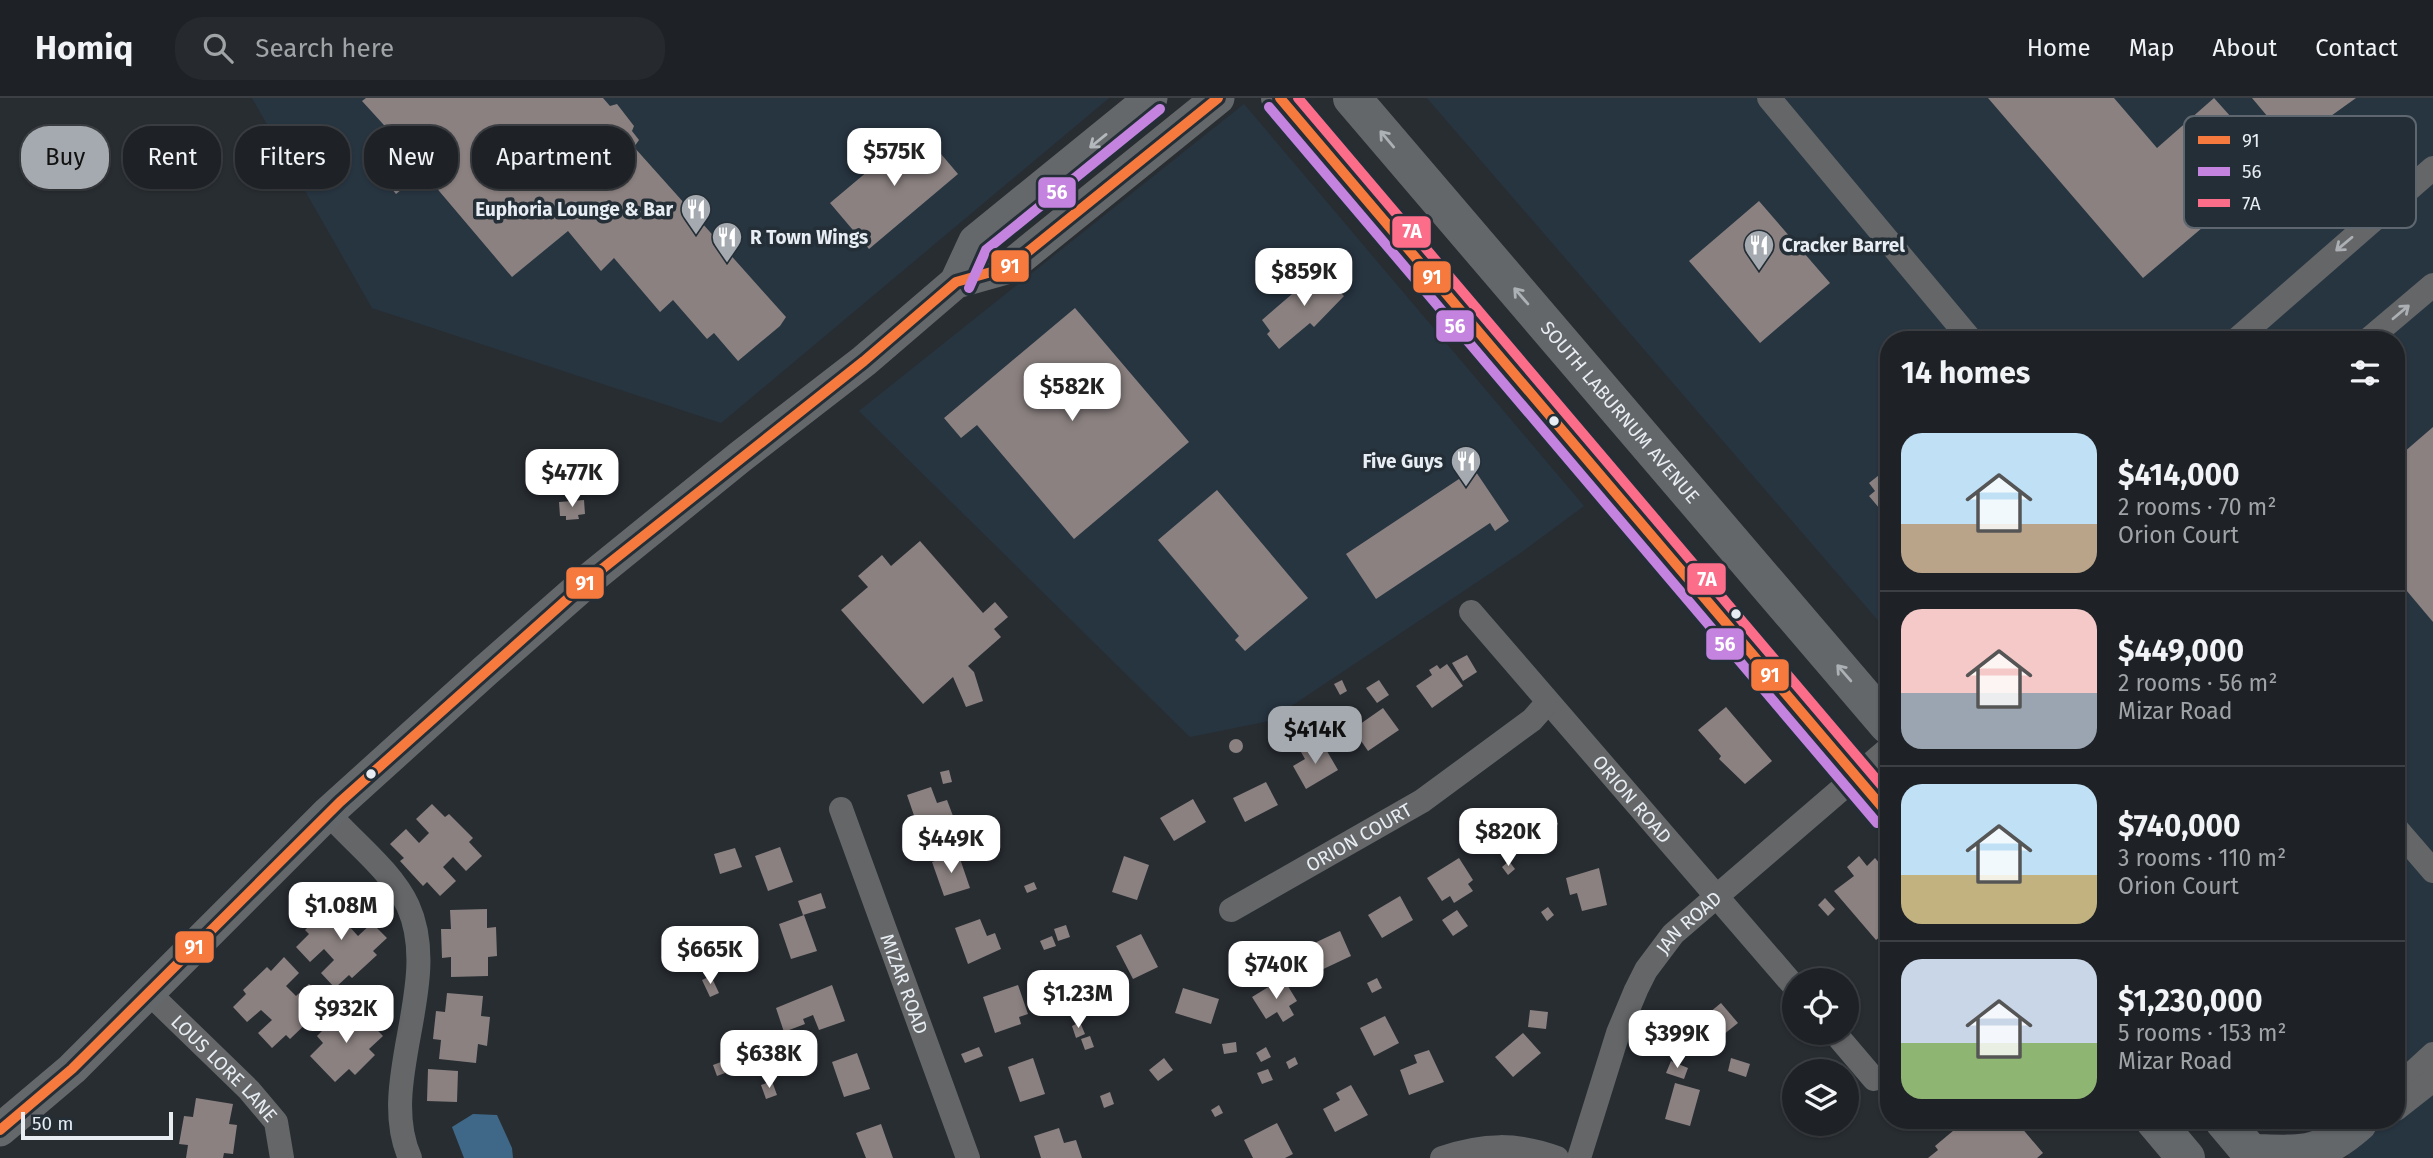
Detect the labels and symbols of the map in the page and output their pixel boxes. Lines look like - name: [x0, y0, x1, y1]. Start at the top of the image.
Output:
- legend: [2184, 116, 2416, 228]
- pin: $575K: [845, 129, 943, 188]
- text: 91: [2242, 129, 2260, 152]
- one-way arrow: [1379, 131, 1395, 149]
- one-way arrow: [1090, 133, 1108, 149]
- text: 56: [2242, 160, 2262, 183]
- line badge: 56: [1037, 176, 1077, 209]
- text: 56: [1047, 181, 1068, 204]
- restaurant icon: Euphoria Lounge & Bar: [679, 192, 713, 236]
- text: 7A: [2242, 192, 2261, 215]
- place label: Euphoria Lounge & Bar: [475, 198, 673, 221]
- line badge: 7A: [1391, 215, 1432, 249]
- restaurant icon: R Town Wings: [710, 220, 744, 264]
- text: 7A: [1402, 220, 1423, 243]
- place label: R Town Wings: [750, 226, 868, 249]
- restaurant icon: Cracker Barrel: [1742, 228, 1776, 272]
- place label: Cracker Barrel: [1782, 234, 1905, 257]
- one-way arrow: [2335, 236, 2353, 252]
- pin: $859K: [1255, 248, 1353, 308]
- line badge: 91: [990, 249, 1030, 283]
- text: 91: [1000, 255, 1020, 278]
- line badge: 91: [1412, 260, 1452, 294]
- text: 91: [1422, 266, 1442, 289]
- one-way arrow: [1513, 287, 1529, 305]
- one-way arrow: [2391, 305, 2409, 320]
- line badge: 56: [1435, 309, 1475, 343]
- text: 56: [1445, 315, 1466, 338]
- street label: SOUTH LABURNUM AVENUE: [1536, 316, 1704, 508]
- pin: $582K: [1023, 364, 1121, 423]
- unlabelled marker: [1547, 414, 1561, 428]
- restaurant icon: Five Guys: [1449, 444, 1483, 488]
- pin: $477K: [523, 450, 621, 509]
- place label: Five Guys: [1362, 450, 1443, 473]
- line badge: 7A: [1686, 562, 1727, 596]
- line badge: 91: [565, 566, 605, 600]
- text: 7A: [1697, 568, 1718, 591]
- text: 91: [575, 572, 595, 595]
- unlabelled marker: [1729, 607, 1743, 621]
- line badge: 56: [1705, 627, 1745, 661]
- text: 56: [1715, 633, 1736, 656]
- line badge: 91: [1750, 658, 1790, 692]
- text: 91: [1760, 664, 1780, 687]
- one-way arrow: [1836, 665, 1852, 683]
- pin: $414K: [1266, 706, 1364, 766]
- street label: ORION ROAD: [1588, 751, 1676, 848]
- unlabelled marker: [364, 767, 378, 781]
- street label: ORION COURT: [1302, 798, 1416, 877]
- pin: $820K: [1459, 808, 1557, 868]
- pin: $449K: [902, 816, 1000, 875]
- pin: $1.08M: [284, 882, 398, 942]
- street label: JAN ROAD: [1651, 886, 1726, 959]
- pin: $665K: [661, 926, 759, 986]
- line badge: 91: [174, 930, 215, 964]
- street label: MIZAR ROAD: [875, 931, 933, 1037]
- text: 91: [184, 936, 204, 959]
- pin: $740K: [1227, 942, 1325, 1001]
- pin: $1.23M: [1021, 970, 1135, 1030]
- pin: $932K: [297, 986, 395, 1045]
- street label: LOUS LORE LANE: [166, 1010, 282, 1127]
- pin: $399K: [1628, 1010, 1726, 1070]
- pin: $638K: [720, 1030, 818, 1090]
- scale bar: [21, 1109, 173, 1141]

